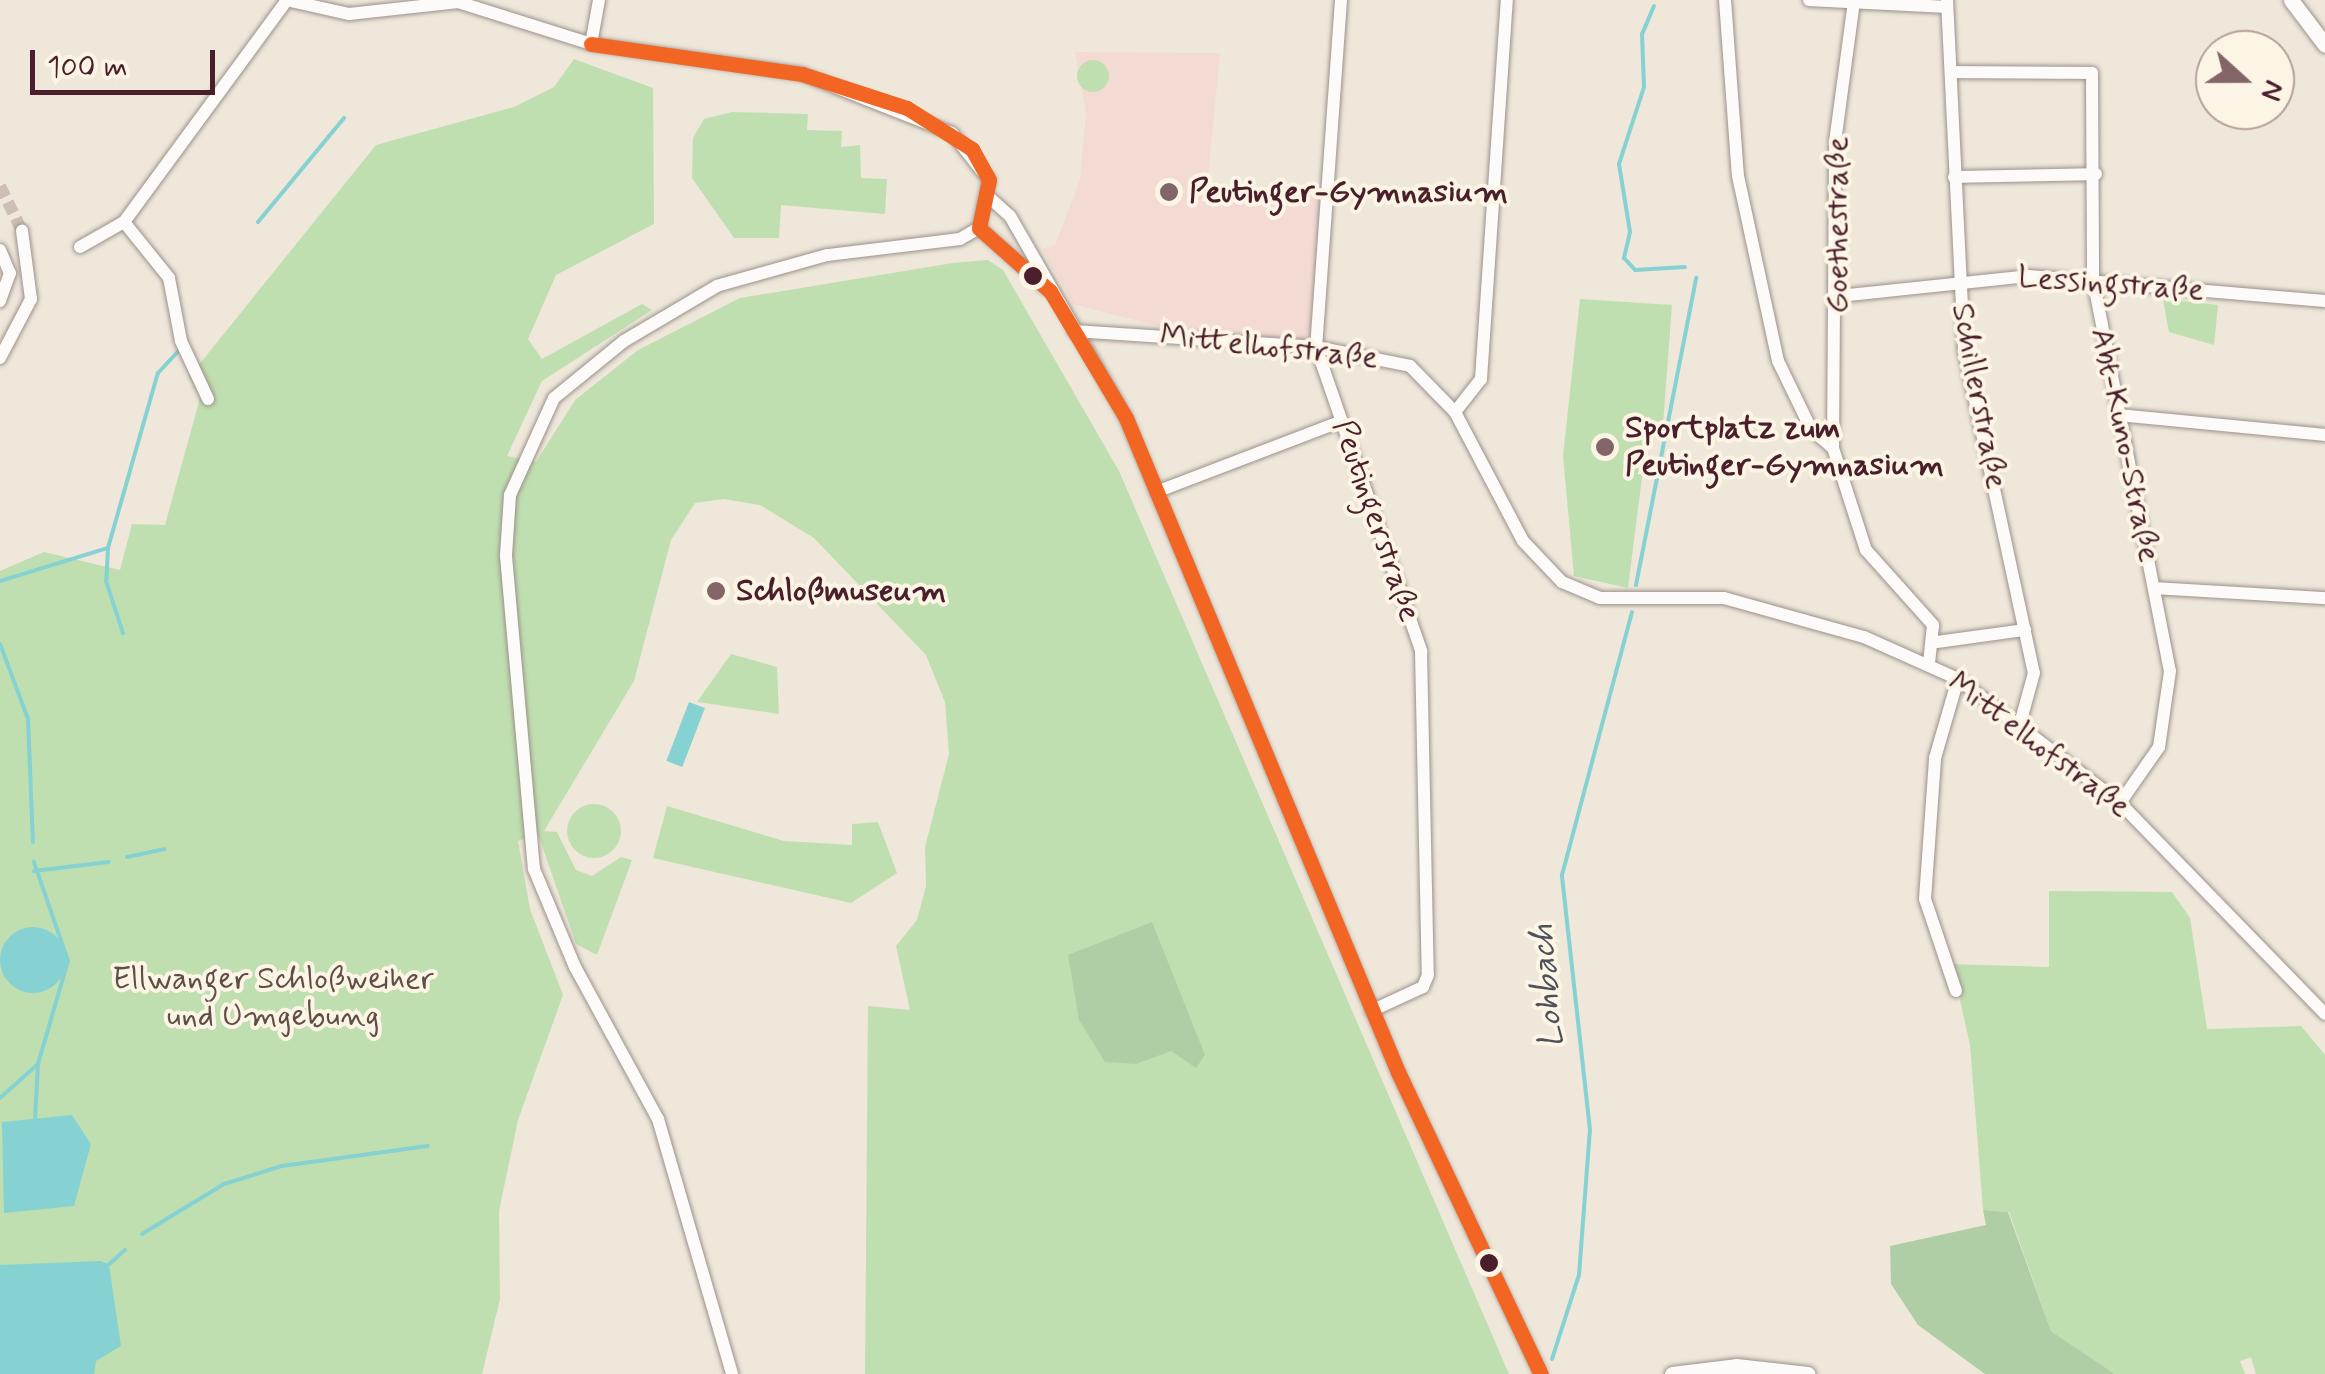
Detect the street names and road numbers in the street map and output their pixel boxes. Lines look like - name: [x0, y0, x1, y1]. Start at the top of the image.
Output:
- street label: Goethestraße: [1819, 136, 1857, 314]
- street label: Lessingstraße: [2017, 258, 2205, 310]
- street label: Schillerstraße: [1942, 300, 2016, 492]
- street label: Mittelhofstraße: [1158, 316, 1380, 378]
- street label: Abt-Kuno-Straße: [2081, 324, 2169, 566]
- street label: Peutingerstraße: [1324, 415, 1428, 627]
- street label: Mittelhofstraße: [1940, 664, 2138, 826]

